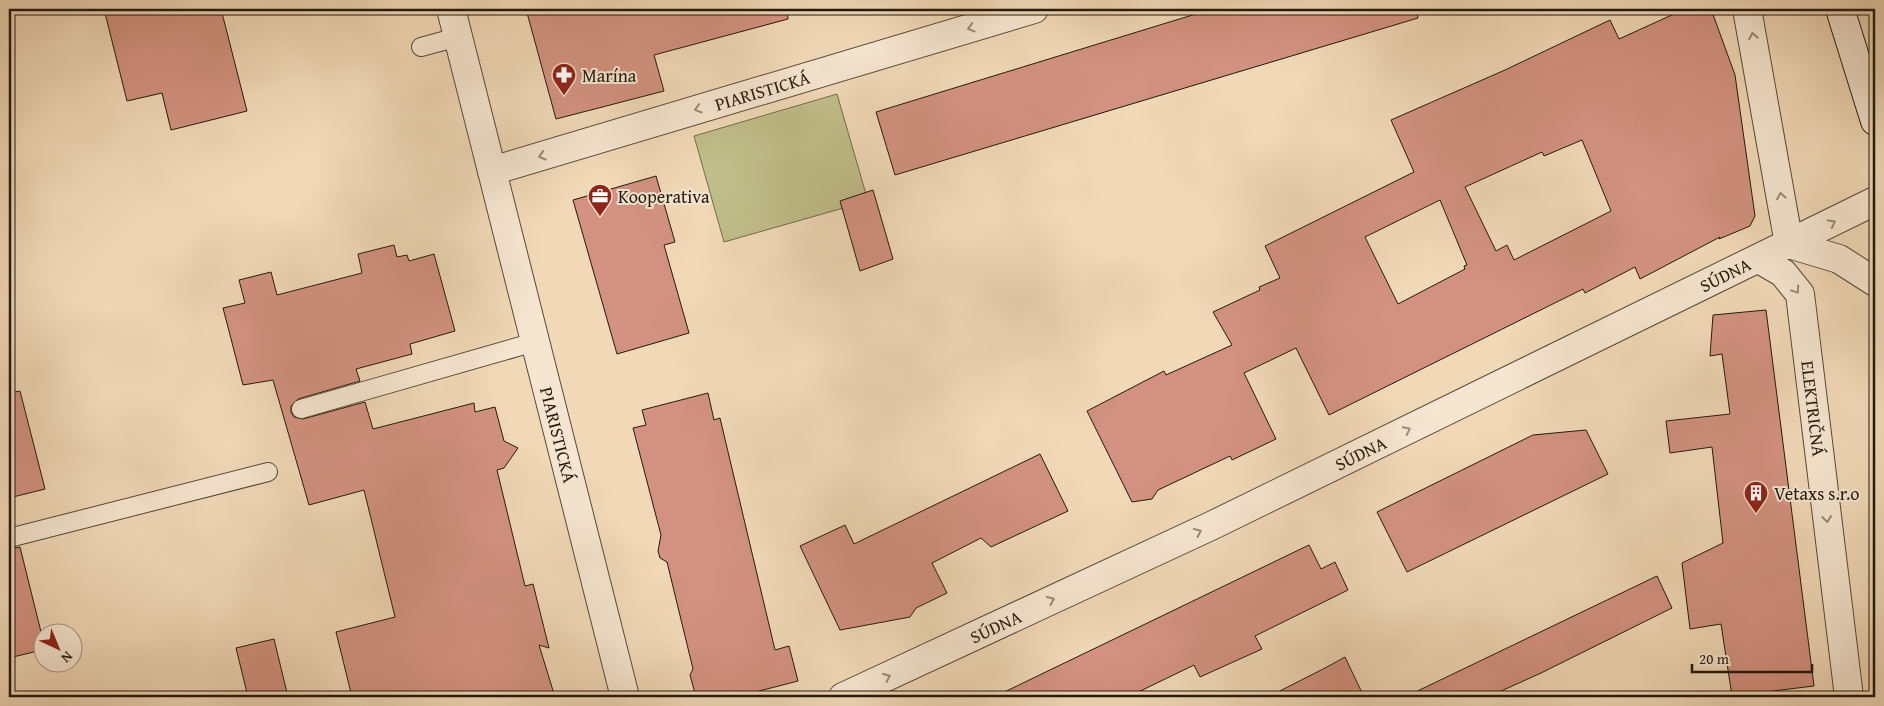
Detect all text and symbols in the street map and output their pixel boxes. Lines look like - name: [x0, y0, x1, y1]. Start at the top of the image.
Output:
- one-way arrow: [967, 22, 976, 32]
- one-way arrow: [1748, 32, 1758, 41]
- pharmacy icon: Marína: [551, 62, 577, 96]
- place label: Marína: [582, 62, 637, 89]
- street label: PIARISTICKÁ: [711, 63, 813, 117]
- one-way arrow: [694, 104, 702, 114]
- one-way arrow: [539, 150, 547, 160]
- office icon: Kooperativa: [587, 183, 613, 217]
- place label: Kooperativa: [618, 183, 710, 210]
- one-way arrow: [1777, 192, 1787, 201]
- one-way arrow: [1827, 219, 1836, 229]
- street label: SÚDNA: [1695, 250, 1755, 298]
- one-way arrow: [1790, 284, 1799, 294]
- street label: ELEKTRIČNÁ: [1795, 359, 1833, 458]
- street label: PIARISTICKÁ: [534, 384, 584, 485]
- one-way arrow: [1402, 426, 1411, 436]
- street label: SÚDNA: [1330, 429, 1391, 477]
- building icon: Vetaxs s.r.o: [1743, 480, 1769, 514]
- place label: Vetaxs s.r.o: [1774, 480, 1859, 507]
- one-way arrow: [1822, 515, 1832, 523]
- one-way arrow: [1193, 527, 1202, 538]
- one-way arrow: [1045, 597, 1054, 607]
- street label: SÚDNA: [965, 602, 1026, 650]
- north arrow: [32, 624, 82, 674]
- scale bar: [1692, 641, 1812, 673]
- text: N: [56, 647, 77, 668]
- text: 20 m: [1699, 648, 1730, 669]
- one-way arrow: [882, 673, 891, 683]

